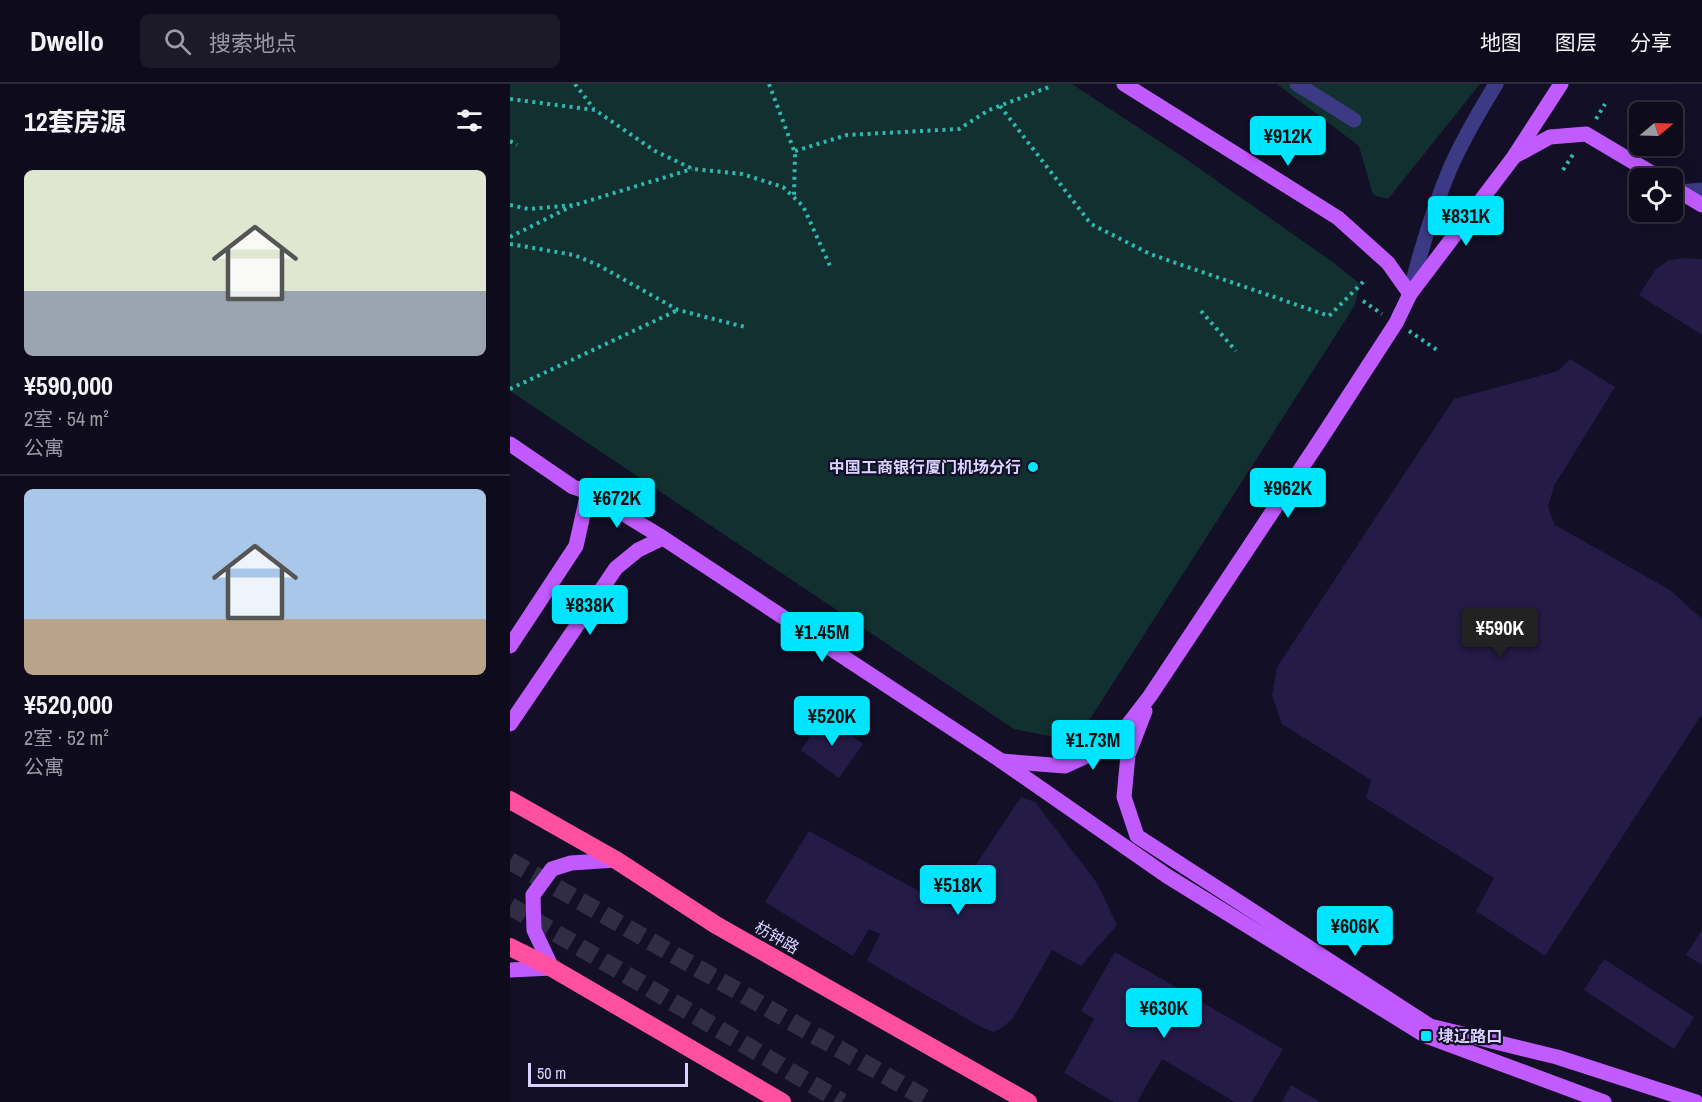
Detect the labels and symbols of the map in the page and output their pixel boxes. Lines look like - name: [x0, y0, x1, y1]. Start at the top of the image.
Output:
- north arrow: [1629, 102, 1683, 156]
- pin: ¥912K: [1246, 116, 1330, 167]
- pin: ¥831K: [1424, 196, 1508, 247]
- place label: 中国工商银行厦门机场分行: [829, 456, 1021, 478]
- marker: 中国工商银行厦门机场分行: [1026, 460, 1040, 474]
- pin: ¥962K: [1246, 468, 1330, 519]
- pin: ¥672K: [575, 478, 659, 529]
- pin: ¥838K: [548, 585, 632, 636]
- pin: ¥590K: [1458, 608, 1542, 659]
- pin: ¥1.45M: [773, 612, 871, 663]
- pin: ¥520K: [790, 696, 874, 747]
- pin: ¥1.73M: [1044, 720, 1142, 771]
- pin: ¥518K: [916, 865, 1000, 916]
- pin: ¥606K: [1313, 906, 1397, 957]
- street label: 枋钟路: [751, 915, 803, 959]
- pin: ¥630K: [1122, 988, 1206, 1039]
- place label: 埭辽路口: [1438, 1025, 1502, 1047]
- marker: 埭辽路口: [1419, 1029, 1433, 1043]
- scale bar: [528, 1060, 688, 1088]

